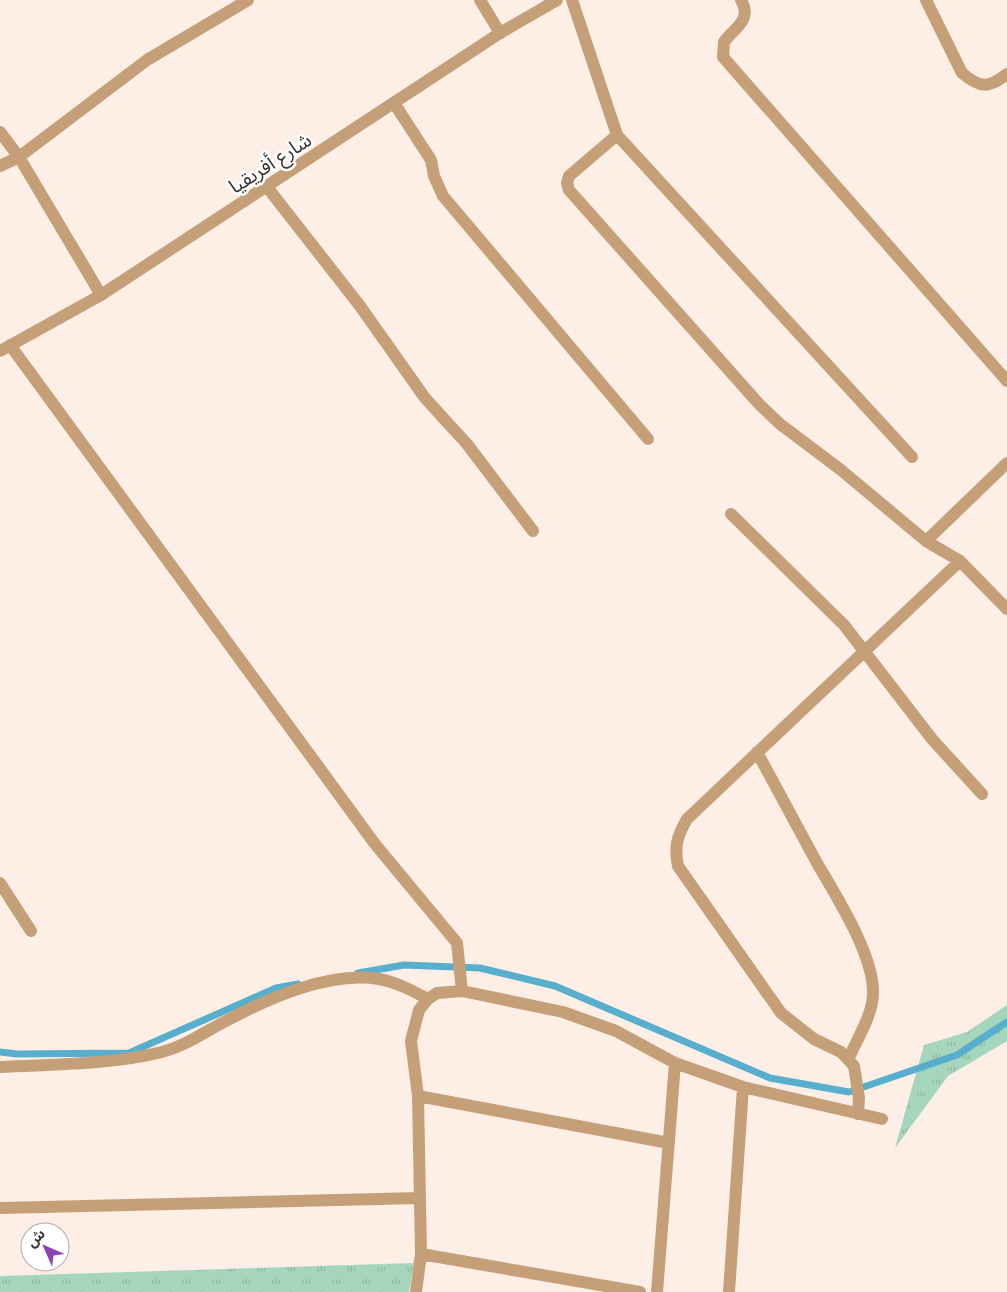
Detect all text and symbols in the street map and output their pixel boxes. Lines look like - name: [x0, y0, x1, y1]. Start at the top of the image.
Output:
- street label: شارع أفريقيا: [224, 127, 317, 201]
- north arrow: [20, 1222, 70, 1272]
- text: ش: [23, 1225, 49, 1251]

